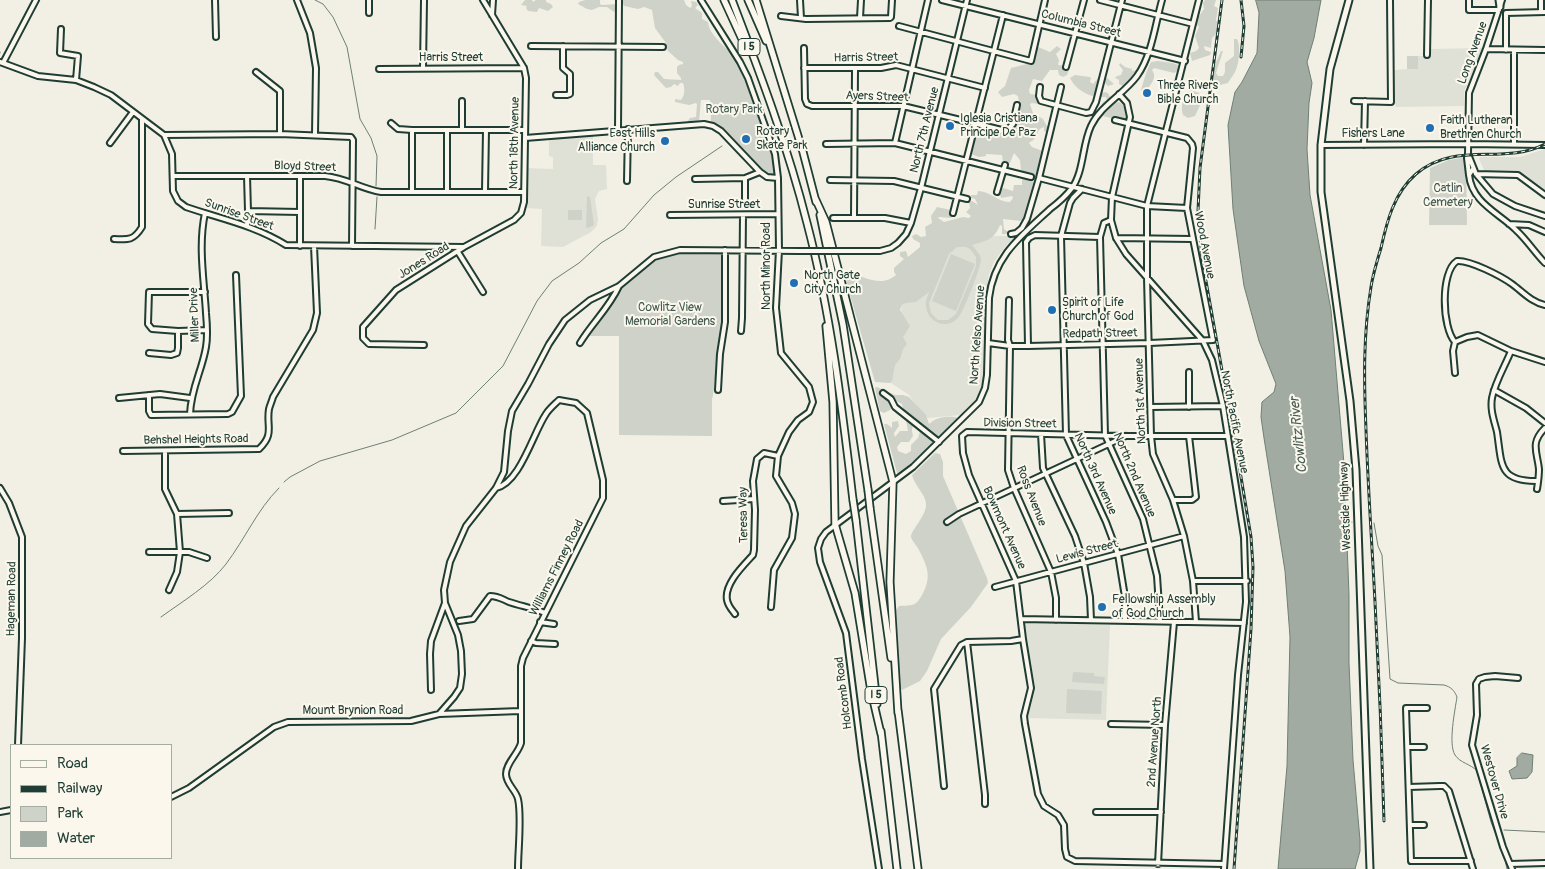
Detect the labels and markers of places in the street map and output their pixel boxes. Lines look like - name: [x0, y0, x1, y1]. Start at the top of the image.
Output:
- place label: Three Rivers Bible Church: [1157, 79, 1218, 107]
- marker: Three Rivers Bible Church: [1141, 87, 1153, 99]
- place label: Iglesia Cristiana Principe De Paz: [960, 112, 1038, 140]
- place label: Faith Lutheran Brethren Church: [1440, 114, 1521, 142]
- marker: Iglesia Cristiana Principe De Paz: [944, 120, 956, 132]
- marker: Faith Lutheran Brethren Church: [1424, 122, 1436, 134]
- place label: Rotary Skate Park: [756, 125, 808, 153]
- place label: East Hills Alliance Church: [578, 127, 655, 155]
- marker: Rotary Skate Park: [740, 133, 752, 145]
- marker: East Hills Alliance Church: [659, 135, 671, 147]
- place label: North Gate City Church: [804, 269, 861, 297]
- marker: North Gate City Church: [788, 277, 800, 289]
- place label: Spirit of Life Church of God: [1062, 296, 1134, 324]
- marker: Spirit of Life Church of God: [1046, 304, 1058, 316]
- place label: Fellowship Assembly of God Church: [1112, 593, 1215, 621]
- marker: Fellowship Assembly of God Church: [1096, 601, 1108, 613]

